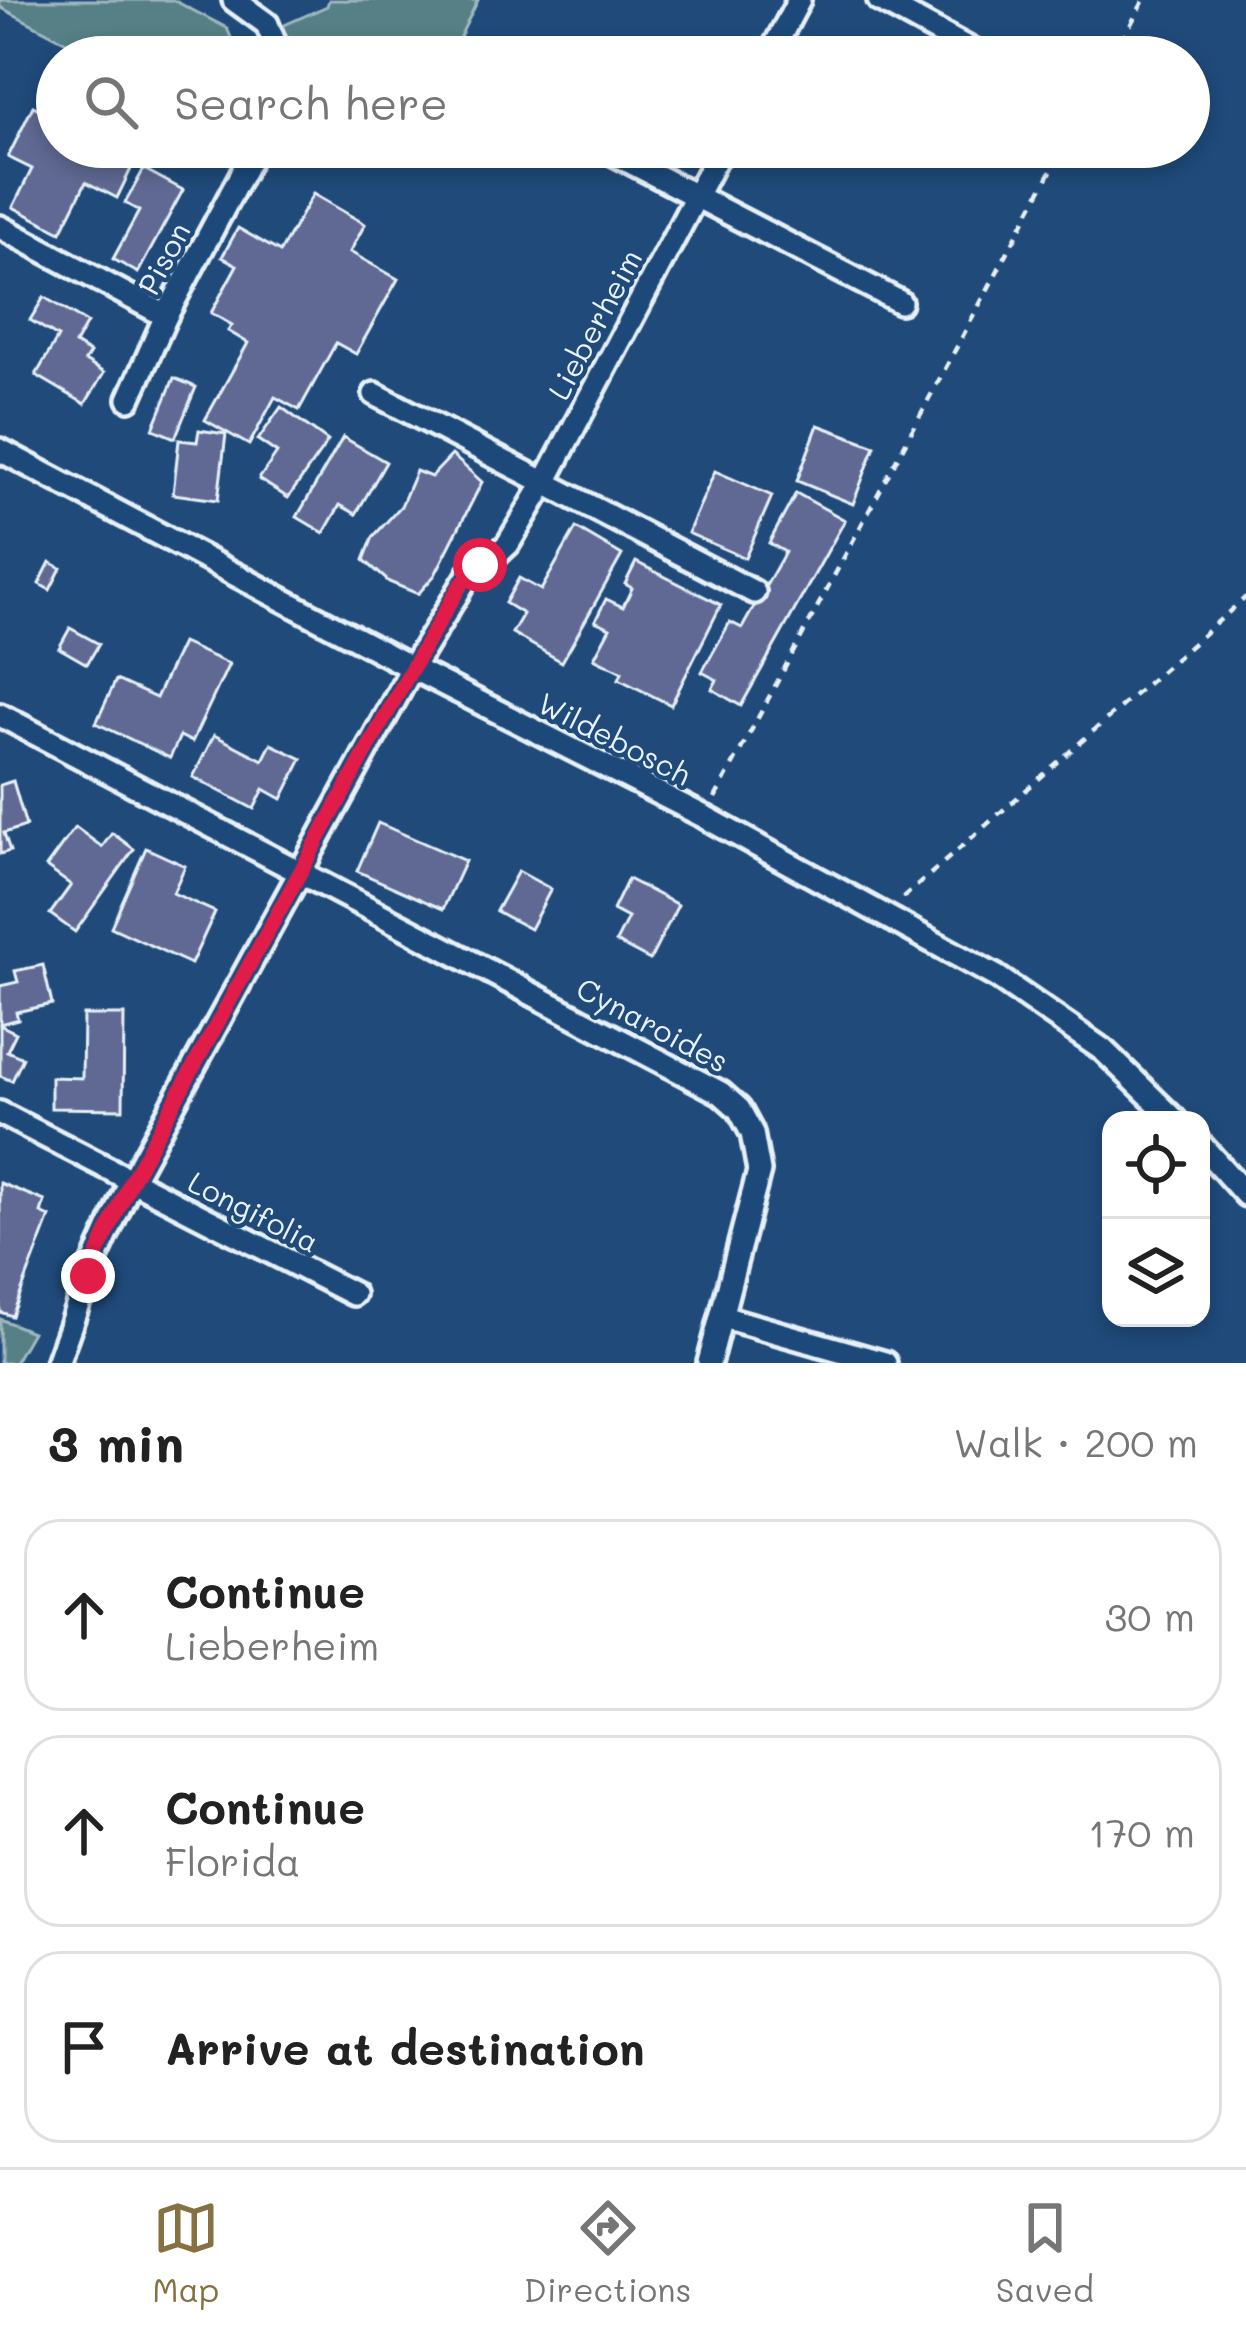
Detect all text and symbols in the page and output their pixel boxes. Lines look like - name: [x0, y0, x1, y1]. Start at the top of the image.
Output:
- search box: [36, 36, 1210, 168]
- icon: search: [78, 69, 144, 135]
- text: Search here: [174, 73, 448, 131]
- street label: Pison: [127, 215, 199, 301]
- street label: Lieberheim: [538, 242, 650, 406]
- route start: [453, 538, 507, 592]
- street label: Wildebosch: [532, 682, 698, 794]
- street label: Cynaroides: [570, 967, 736, 1081]
- map controls: [1102, 1111, 1210, 1327]
- button: locate: [1102, 1111, 1210, 1219]
- street label: Longifolia: [182, 1161, 326, 1261]
- button: layers: [1102, 1219, 1210, 1327]
- route end: [61, 1249, 115, 1303]
- text: 3 min: [48, 1408, 184, 1475]
- text: Walk · 200 m: [954, 1416, 1198, 1467]
- text: Continue: [165, 1561, 365, 1619]
- icon: ahead: [51, 1582, 117, 1648]
- text: 30 m: [1105, 1590, 1195, 1641]
- text: Lieberheim: [165, 1619, 379, 1670]
- text: Continue: [165, 1777, 365, 1835]
- icon: ahead: [51, 1798, 117, 1864]
- text: 170 m: [1088, 1806, 1195, 1857]
- text: Florida: [165, 1835, 300, 1886]
- icon: arrive: [51, 2014, 117, 2080]
- text: Arrive at destination: [165, 2018, 645, 2076]
- tab: Map: [152, 2195, 219, 2310]
- tab: Directions: [524, 2195, 691, 2310]
- tab: Saved: [996, 2195, 1094, 2310]

